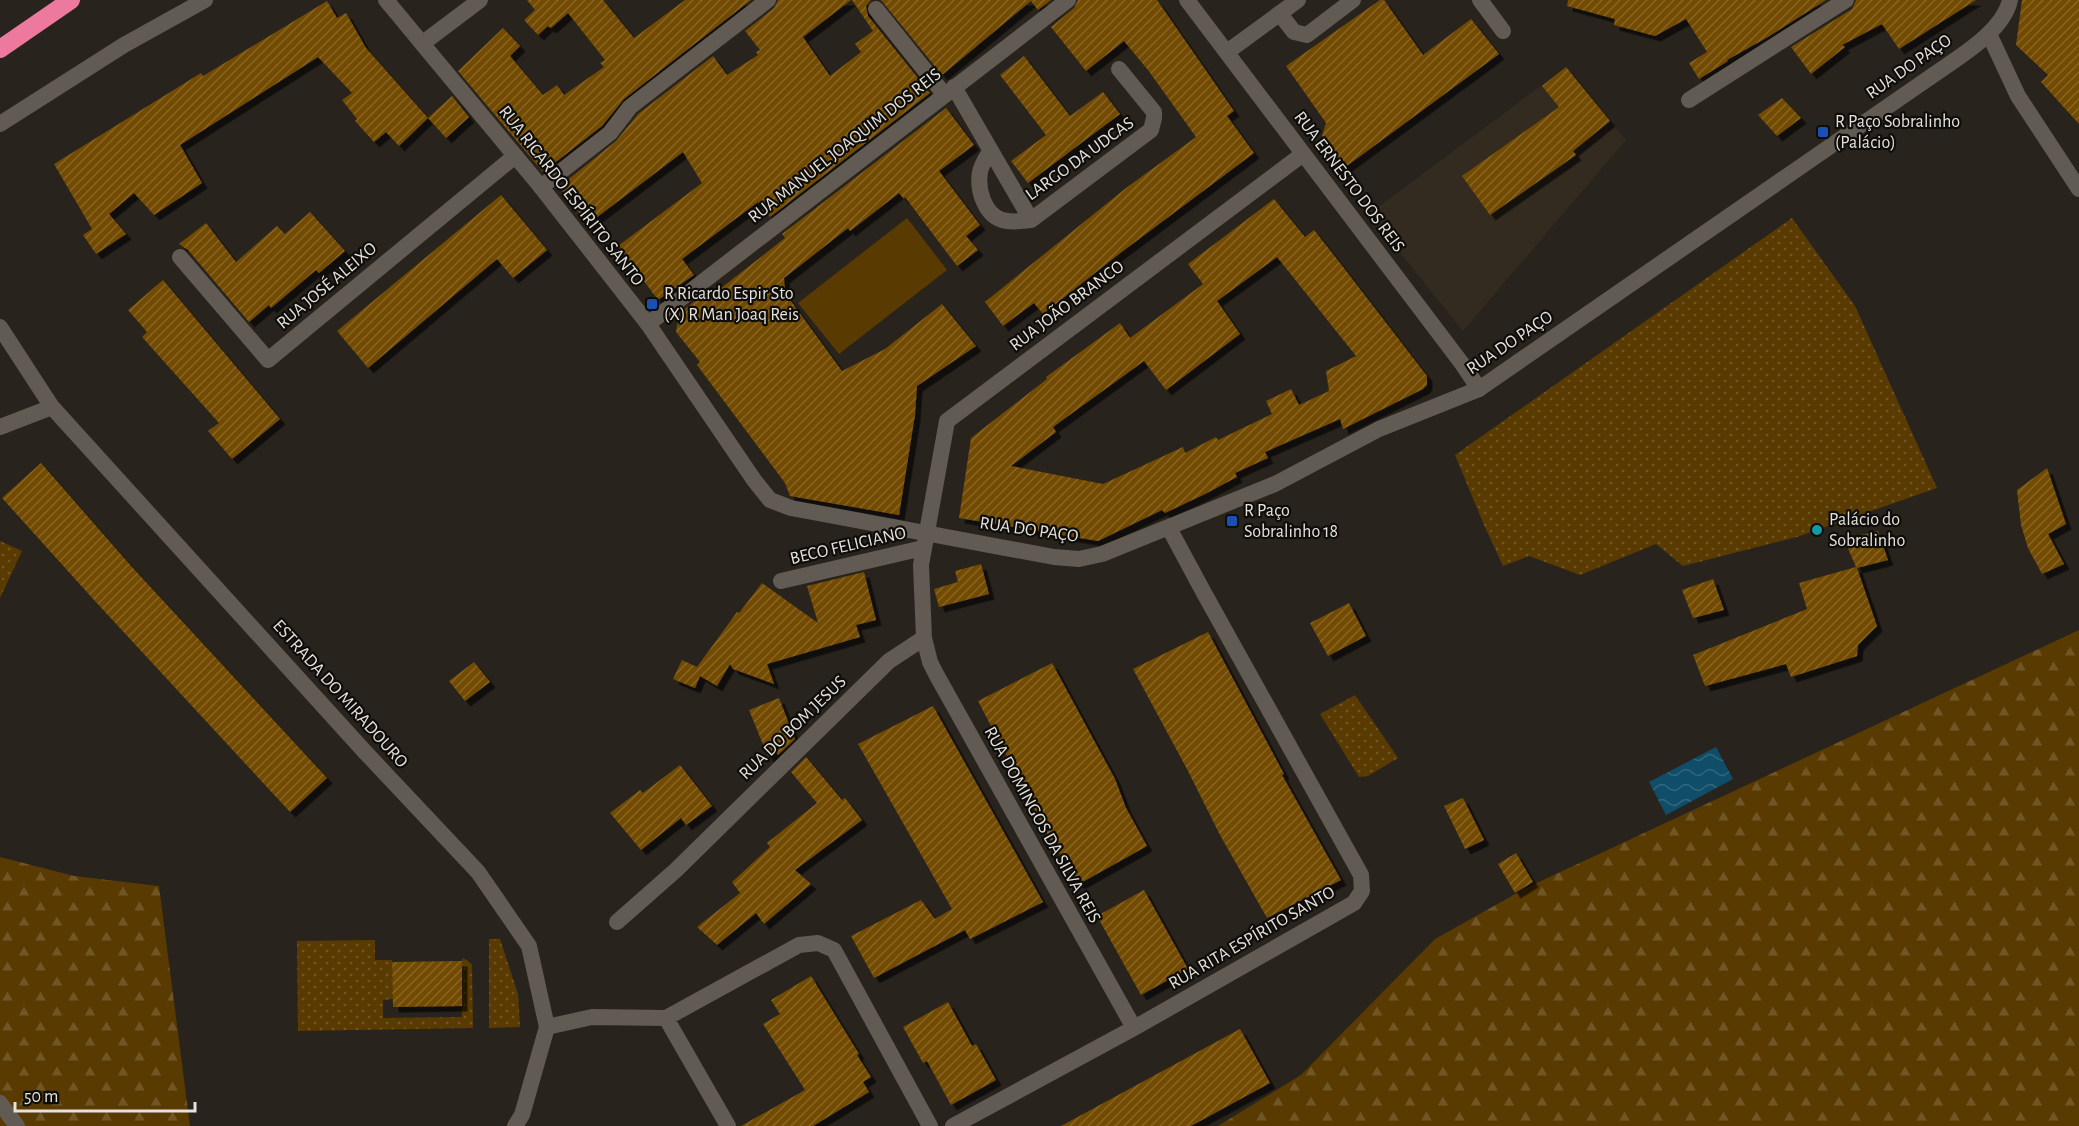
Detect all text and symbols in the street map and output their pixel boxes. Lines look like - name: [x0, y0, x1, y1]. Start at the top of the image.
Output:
- street label: RUA DO PAÇO: [1863, 31, 1955, 103]
- street label: RUA MANUEL JOAQUIM DOS REIS: [745, 65, 945, 227]
- street label: RUA RICARDO ESPÍRITO SANTO: [495, 101, 649, 289]
- street label: RUA ERNESTO DOS REIS: [1290, 108, 1408, 256]
- place label: R Paço Sobralinho (Palácio): [1835, 113, 1960, 152]
- street label: LARGO DA UDCAS: [1023, 114, 1137, 204]
- marker: R Paço Sobralinho (Palácio): [1816, 125, 1830, 139]
- street label: RUA JOSÉ ALEIXO: [272, 237, 380, 333]
- street label: RUA JOÃO BRANCO: [1005, 255, 1127, 355]
- place label: R Ricardo Espir Sto (X) R Man Joaq Reis: [664, 285, 799, 324]
- marker: R Ricardo Espir Sto (X) R Man Joaq Reis: [645, 297, 659, 311]
- street label: RUA DO PAÇO: [1464, 308, 1556, 378]
- place label: R Paço Sobralinho 18: [1244, 502, 1338, 541]
- place label: Palácio do Sobralinho: [1829, 511, 1905, 550]
- street label: RUA DO PAÇO: [979, 514, 1079, 546]
- marker: R Paço Sobralinho 18: [1225, 514, 1239, 528]
- marker: Palácio do Sobralinho: [1810, 523, 1824, 537]
- street label: BECO FELICIANO: [788, 524, 908, 568]
- street label: ESTRADA DO MIRADOURO: [269, 617, 411, 771]
- street label: RUA DO BOM JESUS: [736, 673, 850, 783]
- street label: RUA DOMINGOS DA SILVA REIS: [980, 724, 1104, 926]
- street label: RUA RITA ESPÍRITO SANTO: [1164, 880, 1338, 993]
- scale bar: [15, 1075, 195, 1113]
- text: 50 m: [24, 1088, 58, 1106]

